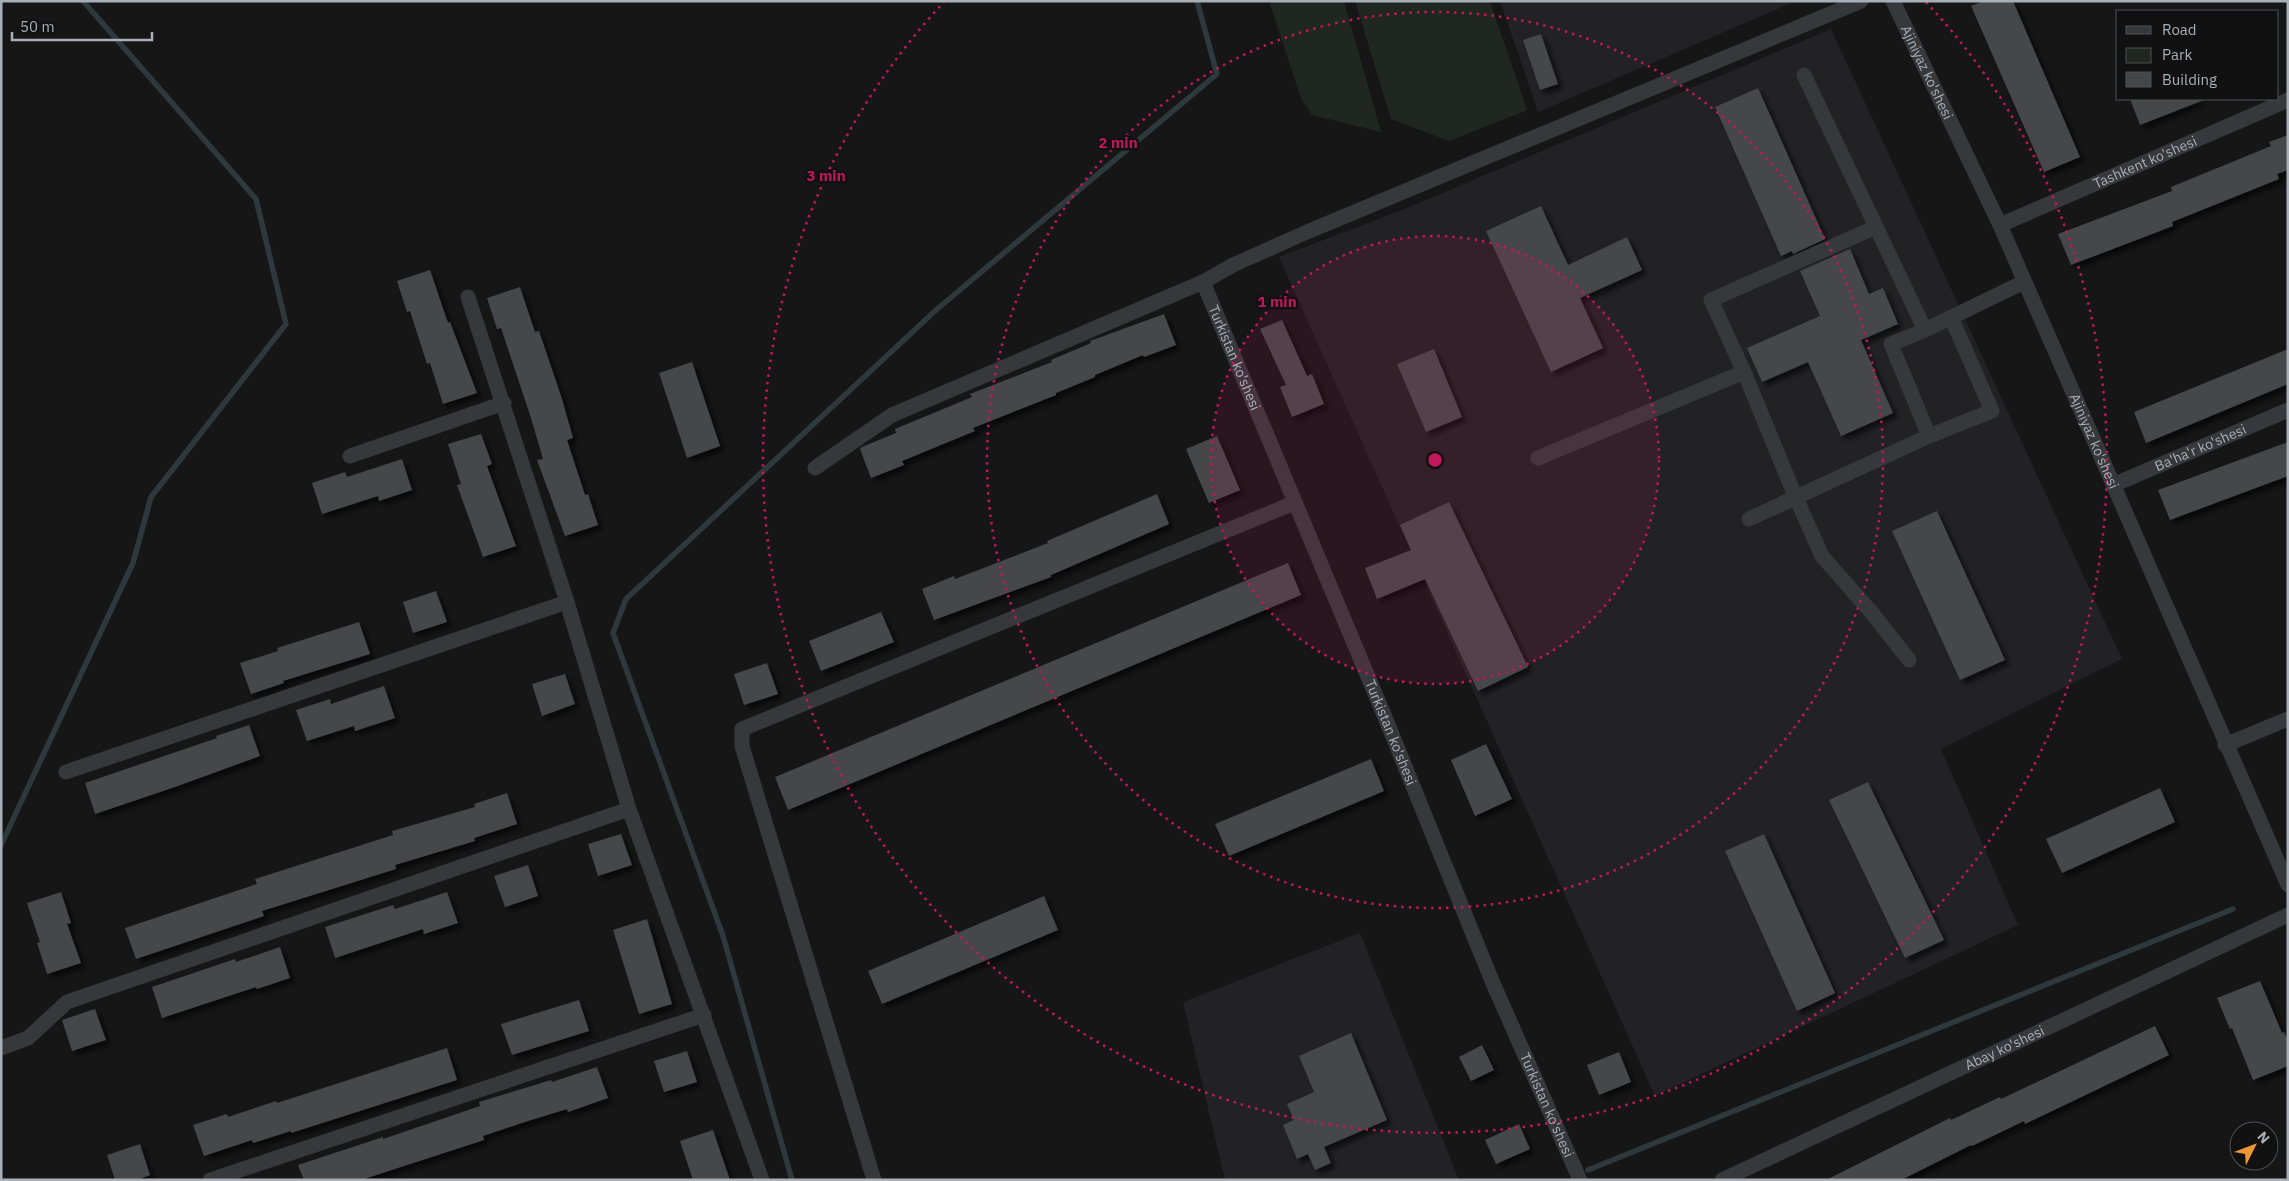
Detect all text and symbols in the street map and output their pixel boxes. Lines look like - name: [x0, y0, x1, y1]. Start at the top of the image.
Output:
- scale bar: [12, 10, 152, 42]
- legend: [2116, 10, 2279, 100]
- text: 50 m: [20, 17, 55, 36]
- text: Road: [2162, 20, 2197, 39]
- street label: Ajiniyaz ko'shesi: [1897, 22, 1957, 122]
- text: Park: [2162, 45, 2192, 64]
- text: Building: [2162, 70, 2217, 89]
- street label: Tashkent ko'shesi: [2090, 132, 2200, 192]
- text: 2 min: [1098, 133, 1138, 152]
- text: 3 min: [806, 166, 846, 185]
- text: 1 min: [1257, 292, 1297, 311]
- street label: Turkistan ko'shesi: [1205, 302, 1265, 413]
- street label: Ajiniyaz ko'shesi: [2066, 391, 2123, 492]
- street label: Ba'ha'r ko'shesi: [2152, 420, 2249, 475]
- centre of rings: [1426, 451, 1444, 469]
- street label: Turkistan ko'shesi: [1361, 677, 1421, 788]
- street label: Abay ko'shesi: [1962, 1021, 2047, 1074]
- street label: Turkistan ko'shesi: [1516, 1050, 1578, 1160]
- north arrow: [2229, 1121, 2279, 1171]
- text: N: [2254, 1128, 2274, 1147]

